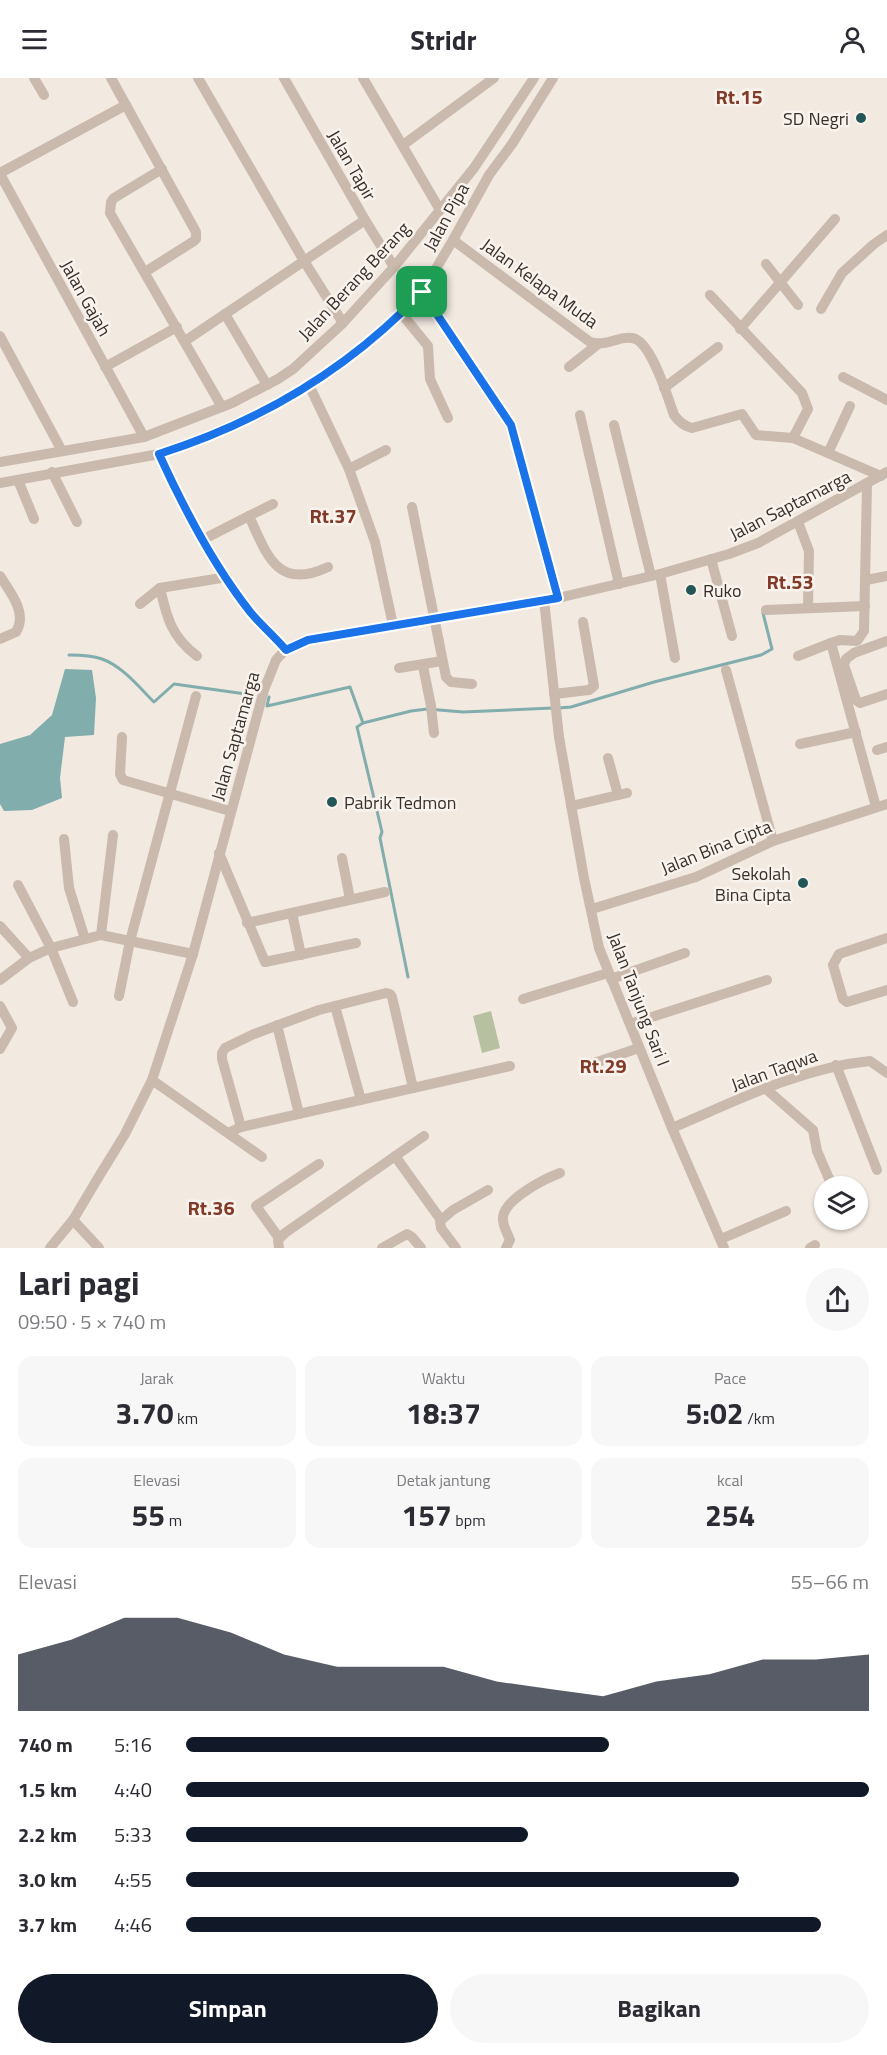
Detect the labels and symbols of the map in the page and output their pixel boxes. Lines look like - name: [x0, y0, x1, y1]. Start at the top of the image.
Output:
- district label: Rt.15: [715, 81, 763, 112]
- place label: SD Negri: [783, 105, 849, 132]
- marker: SD Negri: [854, 111, 868, 125]
- street label: Jalan Tapir: [321, 125, 383, 205]
- street label: Jalan Pipa: [416, 178, 476, 256]
- street label: Jalan Berang Berang: [292, 216, 416, 346]
- street label: Jalan Kelapa Muda: [476, 231, 604, 335]
- street label: Jalan Gajah: [54, 255, 118, 341]
- pin: [396, 266, 447, 317]
- street label: Jalan Saptamarga: [725, 463, 855, 547]
- district label: Rt.37: [309, 500, 357, 531]
- district label: Rt.53: [766, 566, 814, 597]
- place label: Ruko: [703, 577, 741, 604]
- marker: Ruko: [684, 583, 698, 597]
- street label: Jalan Saptamarga: [204, 668, 266, 804]
- place label: Pabrik Tedmon: [344, 789, 456, 816]
- marker: Pabrik Tedmon: [325, 795, 339, 809]
- street label: Jalan Bina Cipta: [657, 813, 775, 881]
- place label: Sekolah Bina Cipta: [715, 860, 791, 908]
- marker: Sekolah Bina Cipta: [796, 876, 810, 890]
- street label: Jalan Tanjung Sari I: [601, 928, 677, 1070]
- street label: Jalan Taqwa: [727, 1042, 821, 1098]
- district label: Rt.29: [579, 1050, 627, 1081]
- district label: Rt.36: [187, 1192, 235, 1223]

